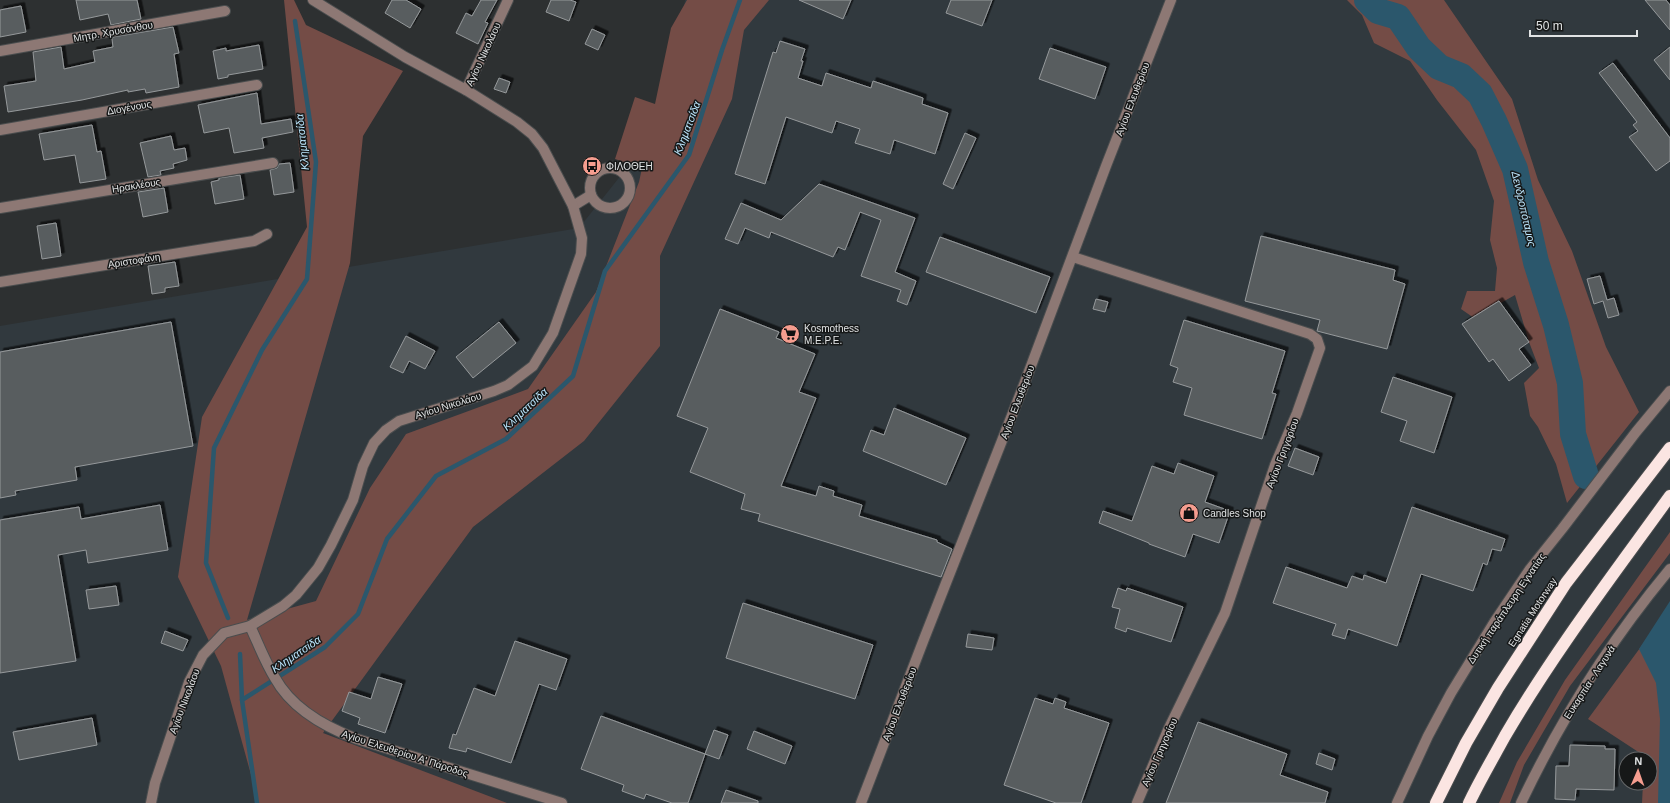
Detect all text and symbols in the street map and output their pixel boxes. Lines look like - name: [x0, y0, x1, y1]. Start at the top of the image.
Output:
- scale bar: [1530, 12, 1637, 38]
- street label: Μητρ. Χρυσάνθου: [73, 19, 154, 44]
- text: 50 m: [1536, 19, 1563, 33]
- street label: Αγίου Νικολάου: [464, 21, 503, 88]
- street label: Αγίου Ελευθερίου: [1113, 61, 1152, 138]
- street label: Διογένους: [106, 98, 152, 117]
- water label: Κληματσίδα: [671, 99, 703, 157]
- water label: Κληματσίδα: [293, 113, 311, 171]
- bus stop icon: ΦΙΛΟΘΕΗ: [581, 155, 603, 177]
- place label: ΦΙΛΟΘΕΗ: [606, 161, 653, 172]
- water label: Δενδροπόταμος: [1508, 169, 1539, 249]
- street label: Ηρακλέους: [111, 176, 161, 195]
- street label: Αριστοφάνη: [107, 251, 161, 270]
- supermarket icon: Kosmothess M.E.P.E.: [779, 323, 801, 345]
- place label: Kosmothess M.E.P.E.: [804, 323, 859, 346]
- street label: Αγίου Ελευθερίου: [998, 364, 1037, 441]
- water label: Κληματσίδα: [500, 385, 550, 433]
- street label: Αγίου Νικολάου: [414, 390, 483, 421]
- street label: Αγίου Γρηγορίου: [1264, 417, 1301, 490]
- shop icon: Candles Shop: [1178, 502, 1200, 524]
- place label: Candles Shop: [1203, 508, 1266, 519]
- street label: Δυτική παράπλευρη Εγνατίας: [1465, 551, 1548, 666]
- street label: Egnatia Motorway: [1506, 576, 1559, 649]
- water label: Κληματσίδα: [269, 633, 323, 675]
- street label: Ευκαρπία - Λαγυνά: [1562, 643, 1617, 721]
- street label: Αγίου Ελευθερίου: [880, 666, 919, 743]
- street label: Αγίου Νικολάου: [167, 667, 202, 735]
- street label: Αγίου Γρηγορίου: [1139, 716, 1179, 788]
- street label: Αγίου Ελευθερίου Α' Πάροδος: [340, 728, 469, 779]
- north arrow: [1618, 751, 1658, 791]
- text: N: [1634, 755, 1643, 767]

